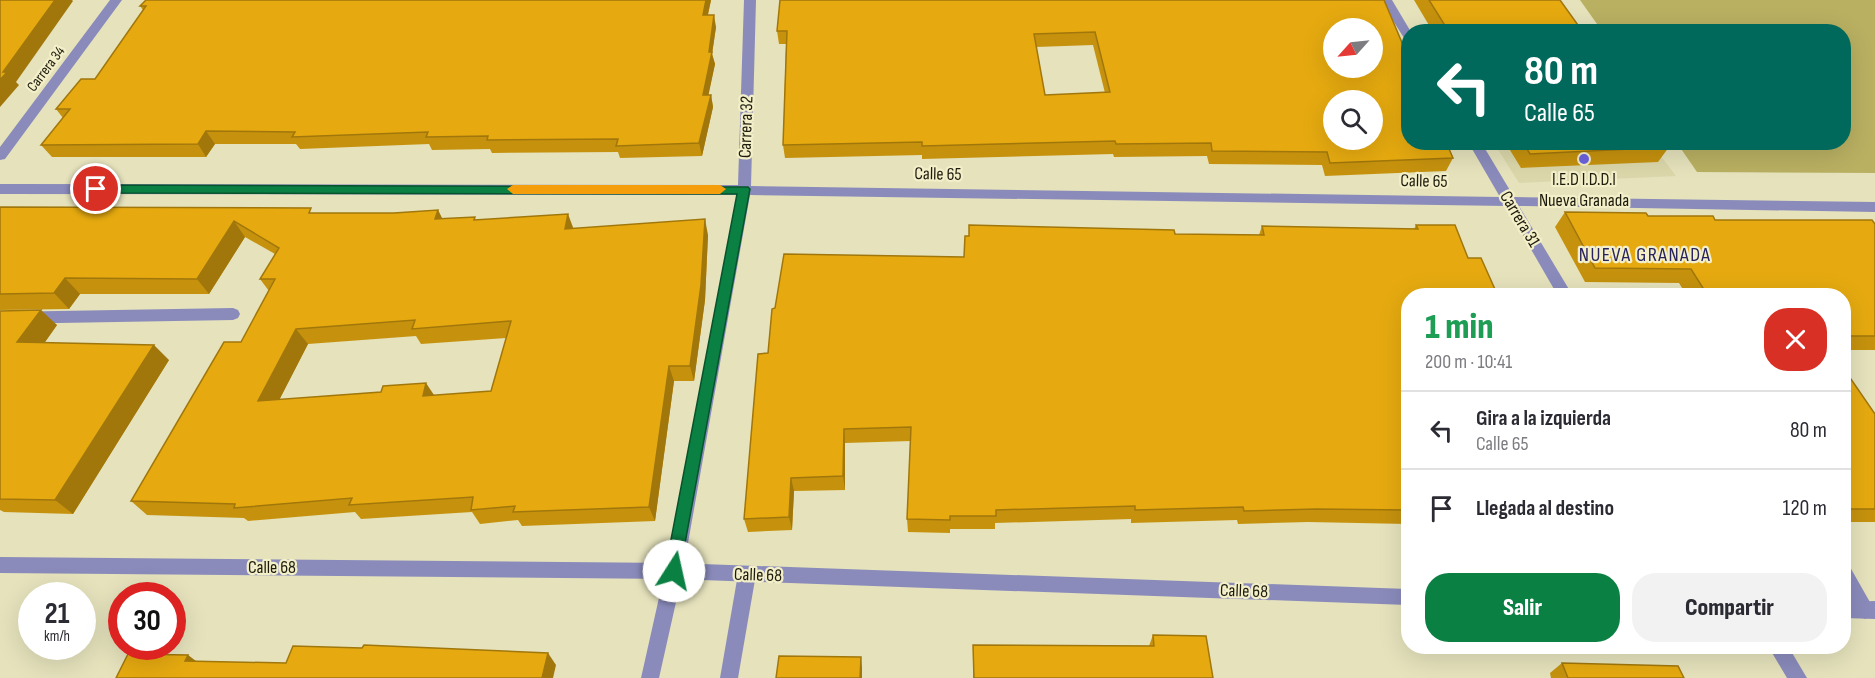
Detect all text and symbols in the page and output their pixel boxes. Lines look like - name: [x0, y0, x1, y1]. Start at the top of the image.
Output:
- north arrow: [1323, 18, 1383, 78]
- map controls: [1323, 18, 1383, 150]
- street label: Carrera 34: [23, 43, 69, 95]
- text: 80 m: [1524, 46, 1598, 97]
- icon: left: [1425, 48, 1503, 126]
- button: search: [1323, 90, 1383, 150]
- street label: Carrera 32: [734, 96, 758, 158]
- text: Calle 65: [1524, 97, 1595, 129]
- marker: I.E.D I.D.D.I Nueva Granada: [1577, 152, 1591, 166]
- pin: [70, 163, 121, 214]
- street label: Calle 65: [914, 163, 962, 185]
- place label: I.E.D I.D.D.I Nueva Granada: [1539, 169, 1629, 211]
- street label: Calle 65: [1400, 170, 1448, 192]
- icon: arrive: [79, 172, 112, 205]
- street label: Carrera 31: [1495, 187, 1545, 251]
- district label: NUEVA GRANADA: [1579, 243, 1711, 267]
- text: 1 min: [1425, 306, 1493, 349]
- button: close: [1764, 308, 1827, 371]
- text: 200 m · 10:41: [1425, 350, 1512, 374]
- text: Gira a la izquierda: [1476, 405, 1611, 432]
- icon: left: [1425, 414, 1458, 447]
- text: 80 m: [1790, 417, 1827, 444]
- text: Calle 65: [1476, 432, 1529, 456]
- icon: arrive: [1425, 492, 1458, 525]
- text: Llegada al destino: [1476, 495, 1614, 522]
- text: 120 m: [1783, 495, 1827, 522]
- position arrow: [642, 539, 706, 603]
- street label: Calle 68: [248, 557, 296, 578]
- street label: Calle 68: [734, 564, 782, 586]
- button: Salir: [1425, 573, 1620, 642]
- button: Compartir: [1632, 573, 1827, 642]
- street label: Calle 68: [1220, 580, 1268, 602]
- speed limit sign: 30: [108, 582, 186, 660]
- text: 21: [45, 596, 69, 632]
- text: km/h: [44, 627, 70, 646]

